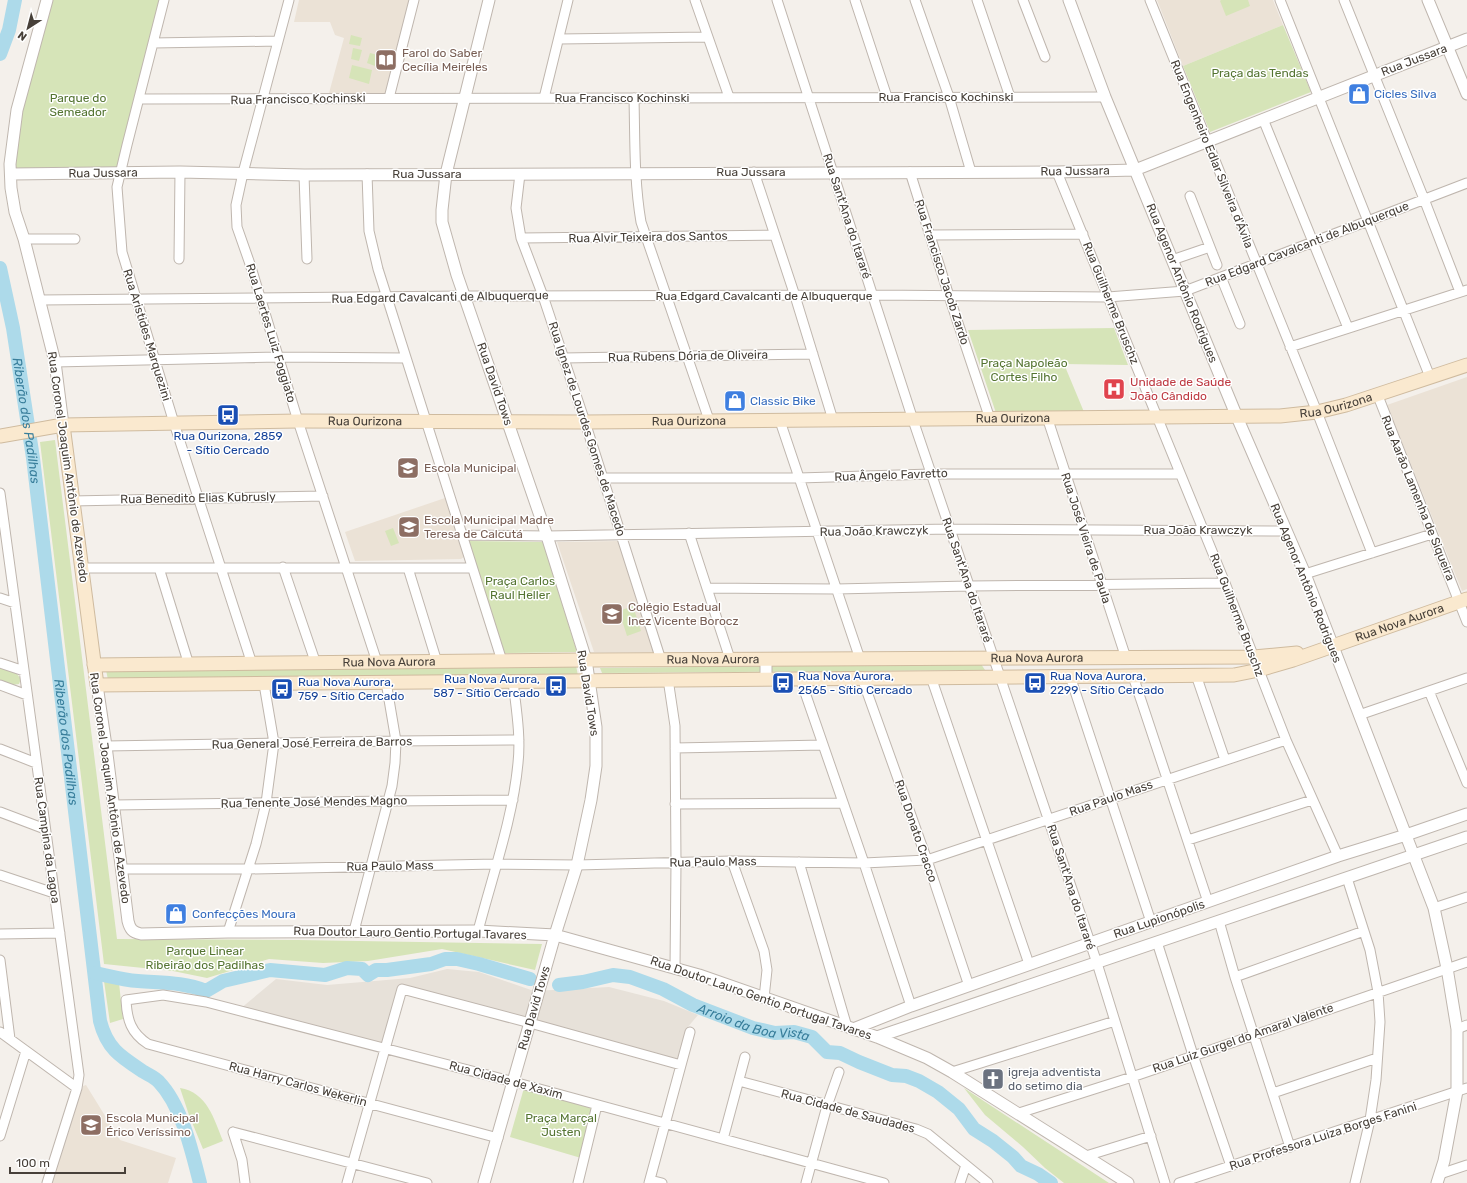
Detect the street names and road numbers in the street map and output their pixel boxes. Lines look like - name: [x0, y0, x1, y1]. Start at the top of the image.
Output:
- street label: Rua Jussara: [1379, 41, 1449, 79]
- street label: Rua Engenheiro Edlar Silveira d'Ávila: [1168, 58, 1256, 250]
- street label: Rua Francisco Kochinski: [878, 90, 1014, 104]
- street label: Rua Francisco Kochinski: [230, 91, 366, 107]
- street label: Rua Francisco Kochinski: [554, 91, 690, 105]
- street label: Rua Sant'Ana do Itararé: [820, 151, 874, 281]
- street label: Rua Jussara: [1040, 163, 1110, 179]
- street label: Rua Jussara: [68, 165, 138, 181]
- street label: Rua Jussara: [716, 165, 786, 179]
- street label: Rua Jussara: [392, 167, 462, 181]
- street label: Rua Francisco Jacob Zardo: [912, 198, 972, 347]
- street label: Rua Edgard Cavalcanti de Albuquerque: [1203, 198, 1411, 289]
- street label: Rua Agenor Antônio Rodrigues: [1144, 201, 1220, 365]
- street label: Rua Alvir Teixeira dos Santos: [568, 229, 728, 245]
- street label: Rua Guilherme Bruschz: [1080, 240, 1142, 366]
- street label: Rua Laertes Luiz Foggiato: [243, 262, 299, 404]
- street label: Rua Aristides Marquezini: [120, 267, 174, 403]
- street label: Rua Edgard Cavalcanti de Albuquerque: [331, 288, 549, 306]
- street label: Rua Edgard Cavalcanti de Albuquerque: [655, 289, 873, 303]
- street label: Rua Ignez de Lourdes Gomes de Macedo: [546, 320, 628, 538]
- street label: Rua David Tows: [474, 341, 516, 427]
- street label: Rua Rubens Dória de Oliveira: [608, 348, 768, 364]
- street label: Rua Coronel Joaquim Antônio de Azevedo: [45, 350, 91, 584]
- street label: Rua Ourizona: [1299, 390, 1374, 421]
- street label: Rua Ourizona: [976, 411, 1050, 426]
- street label: Rua Aarão Lamenha de Siqueira: [1378, 413, 1458, 583]
- street label: Rua Ourizona: [328, 414, 402, 428]
- street label: Rua Ourizona: [652, 414, 726, 428]
- street label: Rua Ângelo Favretto: [834, 466, 948, 484]
- street label: Rua José Vieira de Paula: [1058, 471, 1114, 605]
- street label: Rua Benedito Elias Kubrusly: [120, 490, 276, 506]
- street label: Rua Agenor Antônio Rodrigues: [1268, 501, 1344, 665]
- street label: Rua Sant'Ana do Itararé: [939, 516, 995, 645]
- street label: Rua João Krawczyk: [819, 523, 929, 539]
- street label: Rua João Krawczyk: [1144, 523, 1253, 537]
- street label: Rua Guilherme Bruschz: [1207, 551, 1267, 679]
- street label: Rua Nova Aurora: [1353, 601, 1446, 645]
- street label: Rua David Tows: [574, 649, 602, 737]
- street label: Rua Nova Aurora: [990, 651, 1084, 665]
- street label: Rua Nova Aurora: [666, 652, 760, 667]
- street label: Rua Nova Aurora: [342, 655, 436, 669]
- street label: Rua Coronel Joaquim Antônio de Azevedo: [87, 671, 133, 905]
- street label: Rua General José Ferreira de Barros: [212, 734, 412, 752]
- street label: Rua Campina da Lagoa: [31, 776, 63, 904]
- street label: Rua Paulo Mass: [1067, 777, 1155, 819]
- street label: Rua Donato Cracco: [892, 778, 940, 884]
- street label: Rua Tenente José Mendes Magno: [221, 793, 408, 811]
- street label: Rua Sant'Ana do Itararé: [1044, 822, 1098, 952]
- street label: Rua Paulo Mass: [669, 854, 757, 870]
- street label: Rua Paulo Mass: [346, 858, 434, 874]
- street label: Rua Lupionópolis: [1112, 897, 1206, 941]
- street label: Rua Doutor Lauro Gentio Portugal Tavares: [293, 924, 527, 942]
- street label: Rua Doutor Lauro Gentio Portugal Tavares: [648, 953, 874, 1043]
- street label: Rua David Tows: [515, 964, 553, 1052]
- street label: Rua Luiz Gurgel do Amaral Valente: [1151, 1000, 1336, 1076]
- street label: Rua Cidade de Xaxim: [448, 1058, 564, 1102]
- street label: Rua Harry Carlos Wekerlin: [227, 1059, 369, 1109]
- street label: Rua Cidade de Saudades: [780, 1086, 916, 1136]
- street label: Rua Professora Luiza Borges Fanini: [1227, 1099, 1419, 1173]

